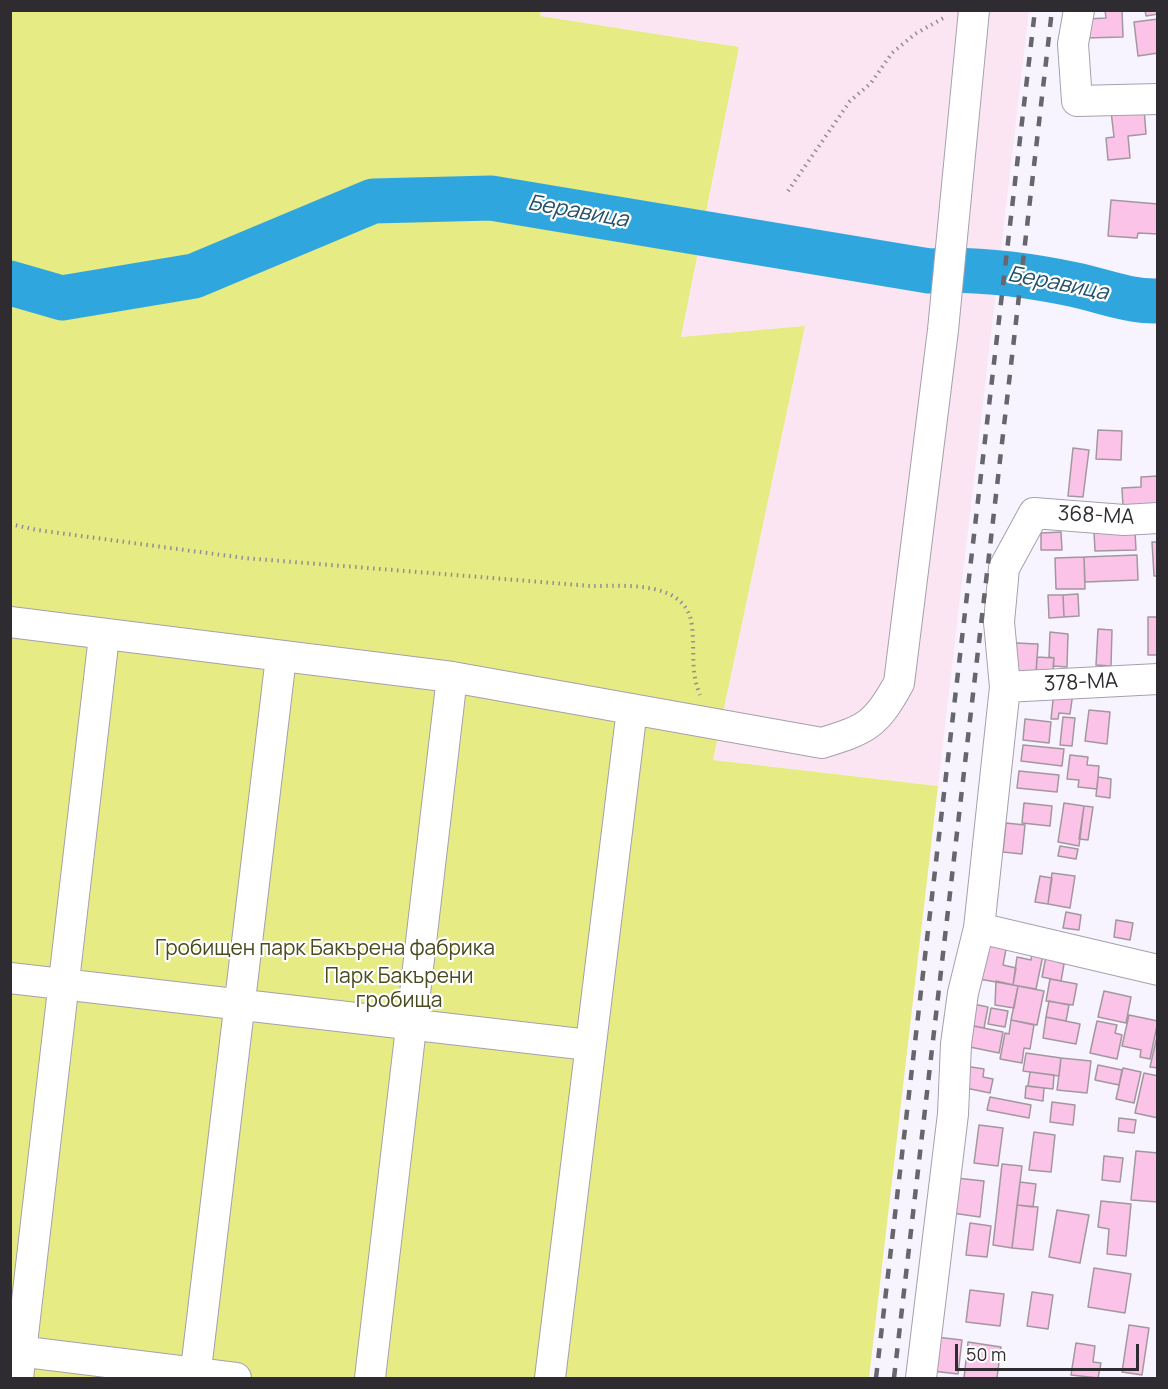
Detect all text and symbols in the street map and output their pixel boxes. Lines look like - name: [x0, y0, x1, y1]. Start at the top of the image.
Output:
- water label: Беравица: [526, 190, 630, 234]
- water label: Беравица: [1006, 261, 1110, 307]
- street label: 368-МА: [1057, 501, 1135, 531]
- street label: 378-МА: [1043, 668, 1119, 698]
- park label: Гробищен парк Бакърена фабрика: [155, 936, 495, 962]
- park label: Парк Бакърени гробища: [325, 964, 473, 1014]
- scale bar: [958, 1332, 1142, 1370]
- text: 50 m: [966, 1342, 1006, 1366]

